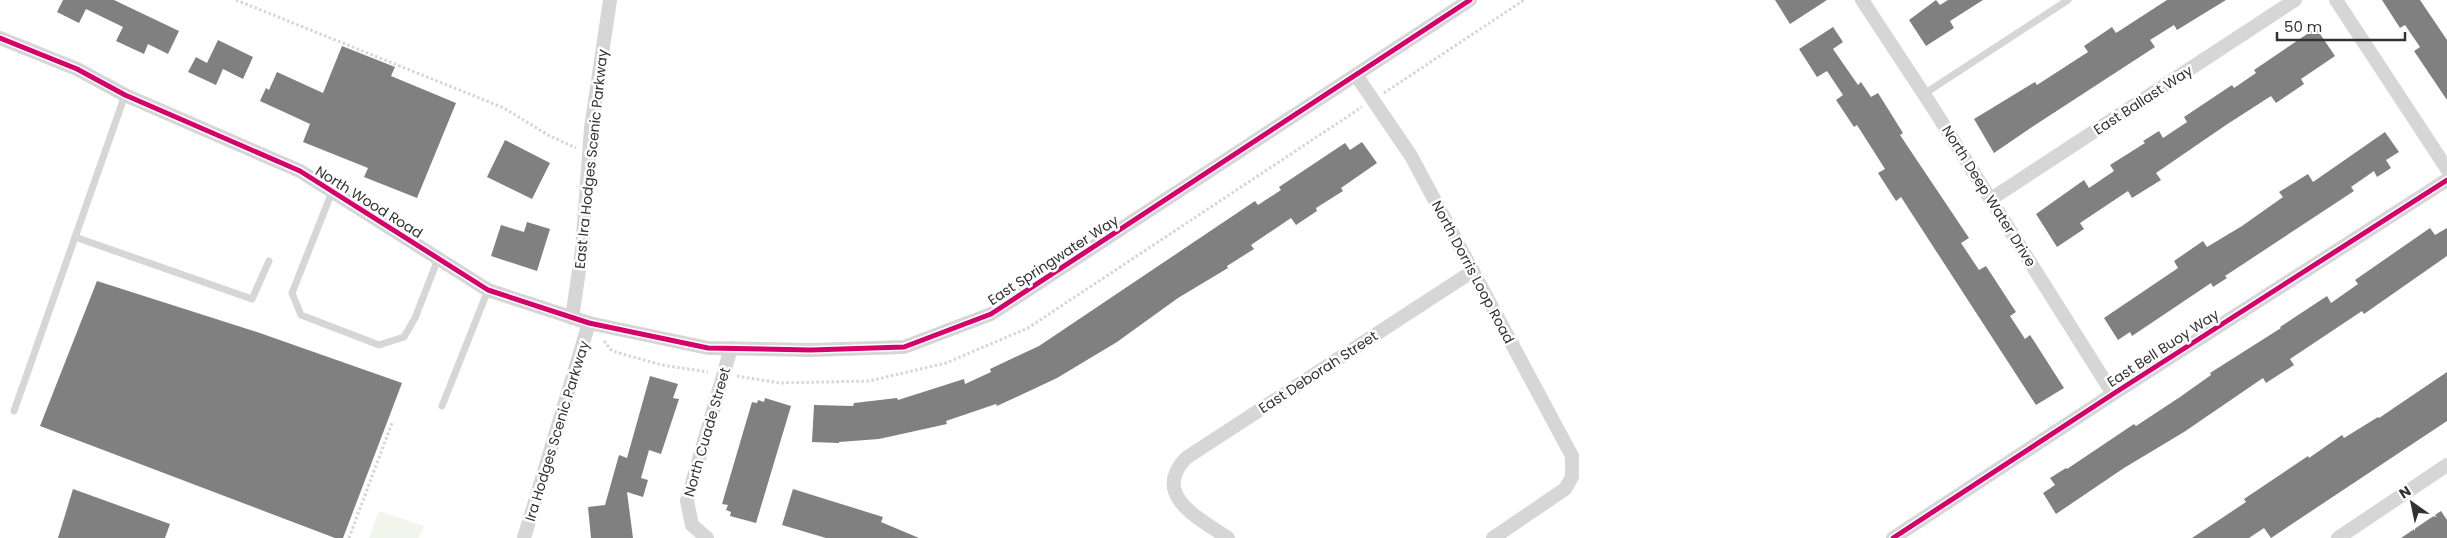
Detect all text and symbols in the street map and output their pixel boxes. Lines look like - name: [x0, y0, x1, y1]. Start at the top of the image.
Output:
- scale bar: [2277, 10, 2404, 42]
- text: 50 m: [2284, 16, 2322, 37]
- street label: East Ira Hodges Scenic Parkway: [570, 48, 612, 270]
- street label: East Ballast Way: [2090, 60, 2196, 140]
- street label: North Deep Water Drive: [1937, 121, 2041, 271]
- street label: North Wood Road: [312, 161, 426, 243]
- street label: North Dorris Loop Road: [1427, 197, 1519, 347]
- street label: East Springwater Way: [984, 210, 1122, 310]
- street label: East Bell Buoy Way: [2103, 304, 2223, 392]
- street label: East Deborah Street: [1255, 326, 1381, 418]
- street label: Ira Hodges Scenic Parkway: [520, 338, 594, 524]
- street label: North Cuade Street: [679, 365, 735, 499]
- north arrow: [2387, 478, 2437, 528]
- text: N: [2395, 481, 2415, 503]

